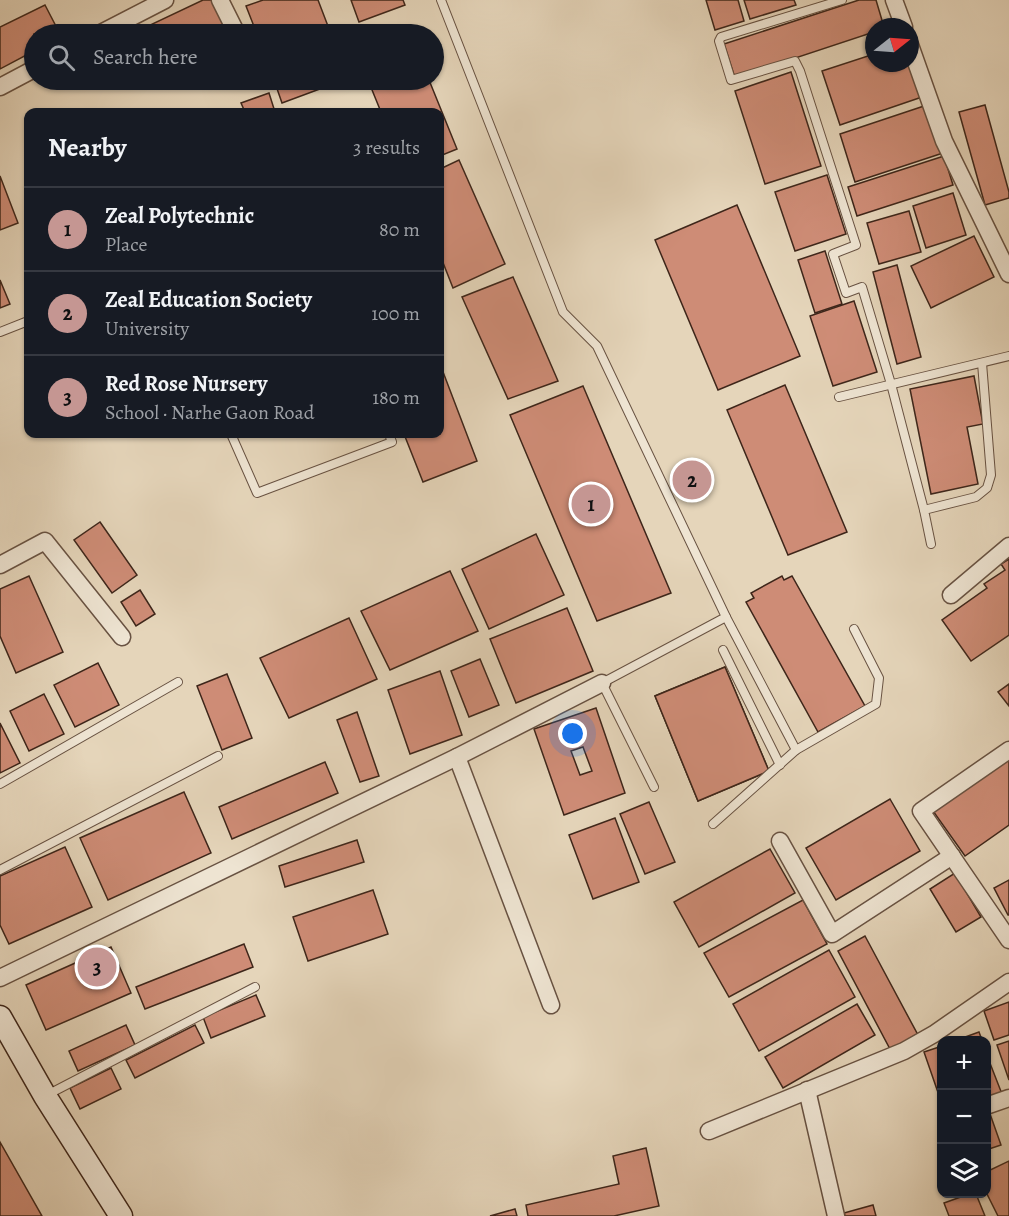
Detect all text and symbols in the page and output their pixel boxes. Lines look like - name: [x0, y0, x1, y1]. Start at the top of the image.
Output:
- north arrow: [865, 18, 919, 72]
- search box: [24, 24, 444, 90]
- icon: search: [45, 41, 78, 74]
- text: Search here: [93, 42, 198, 72]
- text: Nearby: [48, 130, 127, 165]
- text: 3 results: [353, 134, 420, 161]
- text: Zeal Polytechnic: [105, 201, 254, 231]
- text: 1: [64, 216, 71, 243]
- text: 80 m: [379, 216, 420, 243]
- text: Place: [105, 231, 147, 258]
- text: Zeal Education Society: [105, 285, 312, 315]
- text: 2: [63, 300, 72, 327]
- text: 100 m: [371, 300, 420, 327]
- text: University: [105, 315, 189, 342]
- text: Red Rose Nursery: [105, 369, 268, 399]
- text: 3: [63, 384, 72, 411]
- text: 180 m: [372, 384, 420, 411]
- text: School · Narhe Gaon Road: [105, 399, 315, 426]
- pin: 2: [672, 458, 712, 502]
- pin: 1: [572, 482, 610, 526]
- your location: [558, 719, 587, 748]
- pin: 3: [78, 944, 116, 990]
- map controls: [937, 1036, 991, 1198]
- button: +: [937, 1036, 991, 1090]
- button: −: [937, 1090, 991, 1144]
- button: layers: [937, 1144, 991, 1198]

